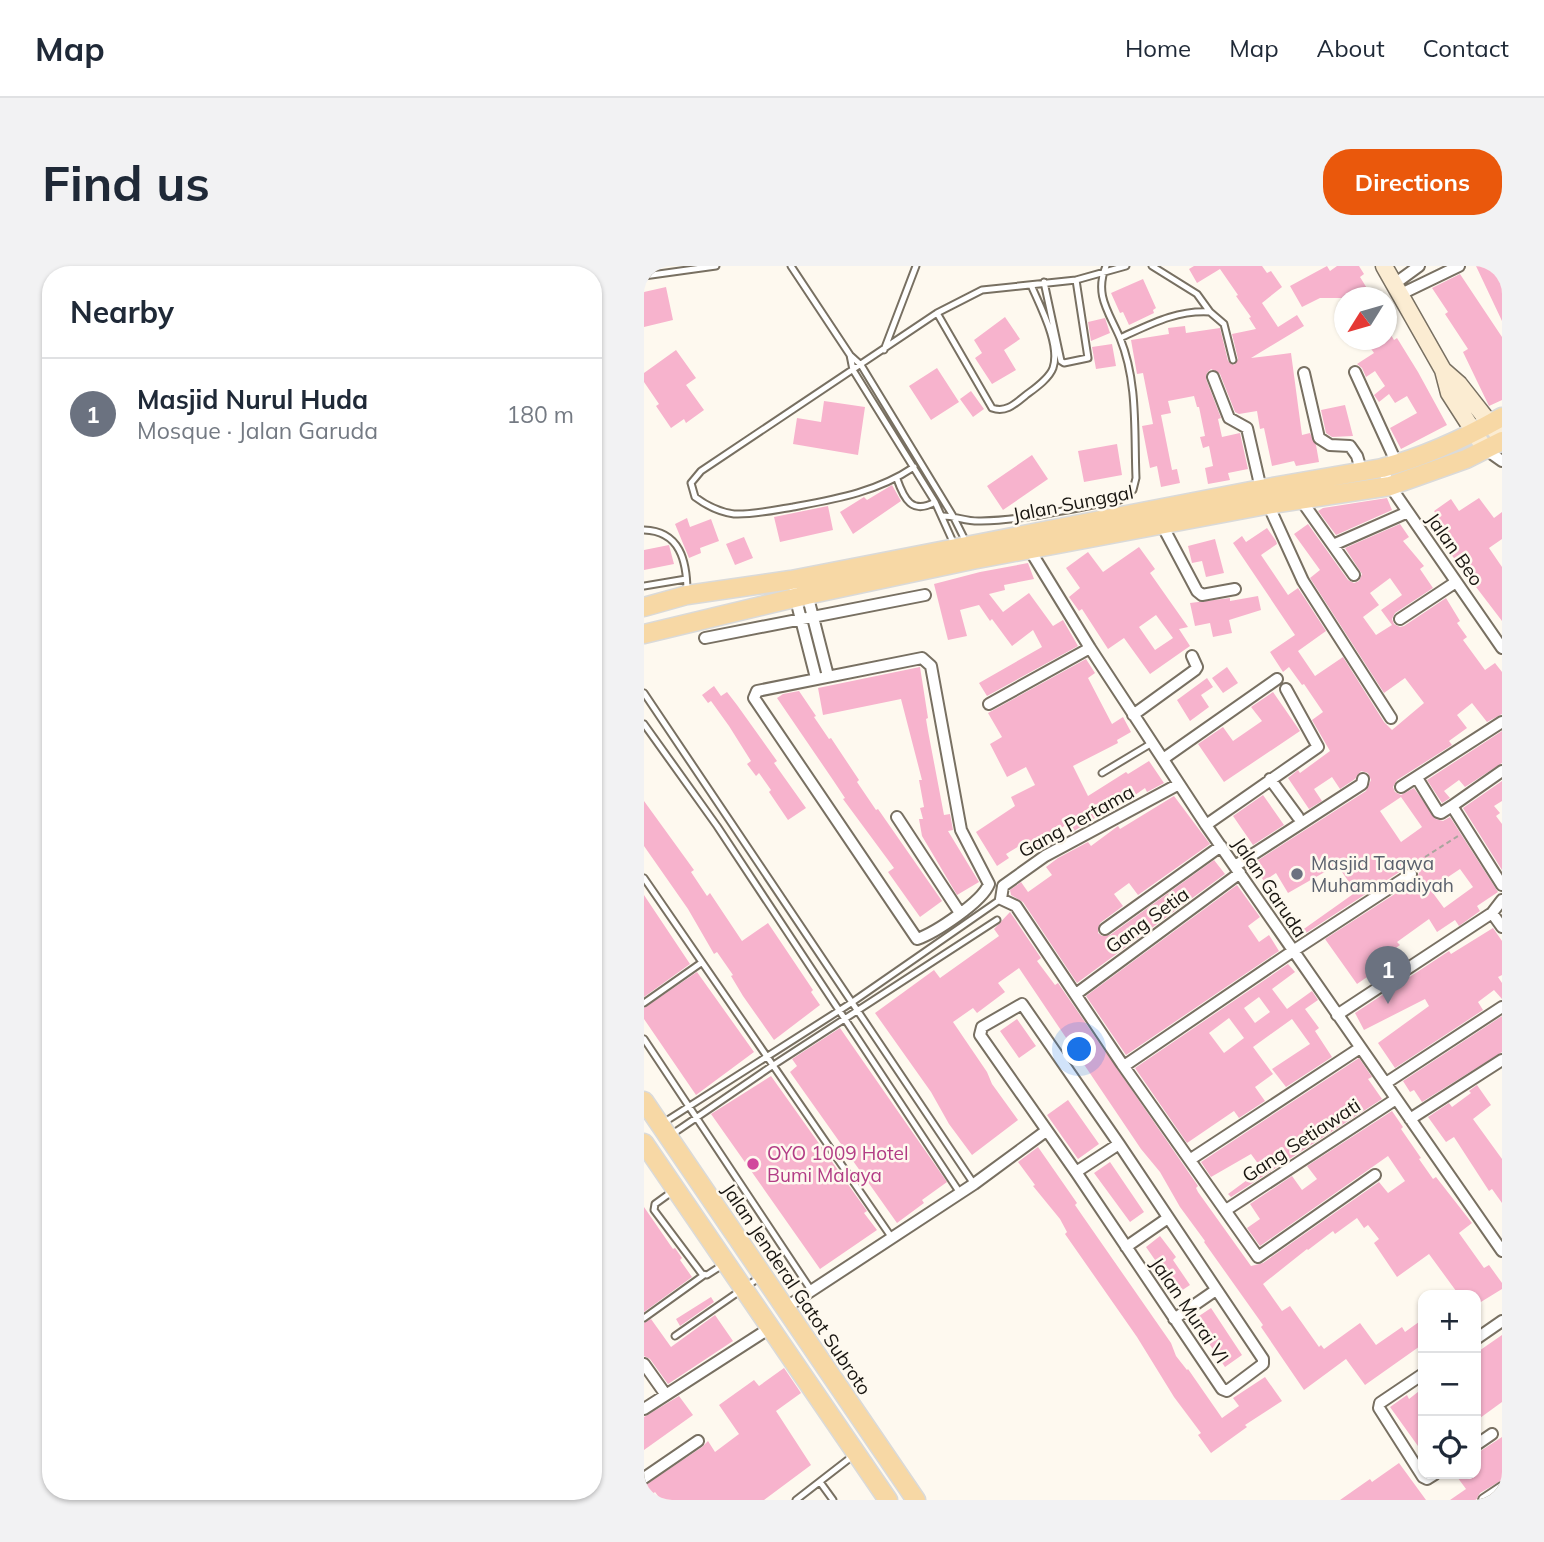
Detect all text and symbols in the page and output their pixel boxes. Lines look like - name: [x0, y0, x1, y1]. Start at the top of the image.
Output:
- text: Map: [35, 28, 105, 69]
- text: Home: [1125, 33, 1191, 63]
- text: Map: [1229, 33, 1279, 63]
- text: About: [1317, 33, 1385, 63]
- text: Contact: [1423, 33, 1509, 63]
- button: Directions: [1323, 149, 1502, 215]
- text: Find us: [42, 152, 210, 213]
- north arrow: [1334, 287, 1397, 350]
- text: Nearby: [70, 293, 174, 331]
- text: Masjid Nurul Huda: [137, 383, 368, 416]
- text: 1: [86, 400, 100, 429]
- text: 180 m: [506, 400, 574, 429]
- text: Mosque · Jalan Garuda: [137, 416, 378, 445]
- street label: Jalan Sunggal: [1011, 480, 1135, 526]
- street label: Jalan Beo: [1421, 508, 1489, 590]
- street label: Gang Pertama: [1014, 779, 1138, 863]
- street label: Jalan Garuda: [1228, 832, 1312, 942]
- place label: Masjid Taqwa Muhammadiyah: [1311, 851, 1454, 897]
- marker: Masjid Taqwa Muhammadiyah: [1289, 866, 1305, 882]
- street label: Gang Setia: [1100, 882, 1194, 958]
- pin: 1: [1365, 946, 1411, 1004]
- your location: [1062, 1032, 1096, 1066]
- street label: Gang Setiawati: [1237, 1093, 1365, 1187]
- place label: OYO 1009 Hotel Bumi Malaya: [767, 1141, 908, 1187]
- marker: OYO 1009 Hotel Bumi Malaya: [745, 1156, 761, 1172]
- street label: Jalan Jenderal Gatot Subroto: [717, 1179, 877, 1399]
- street label: Jalan Murai VI: [1146, 1252, 1234, 1368]
- map controls: [1418, 1290, 1481, 1479]
- button: +: [1418, 1290, 1481, 1353]
- button: −: [1418, 1353, 1481, 1416]
- button: locate: [1418, 1416, 1481, 1479]

